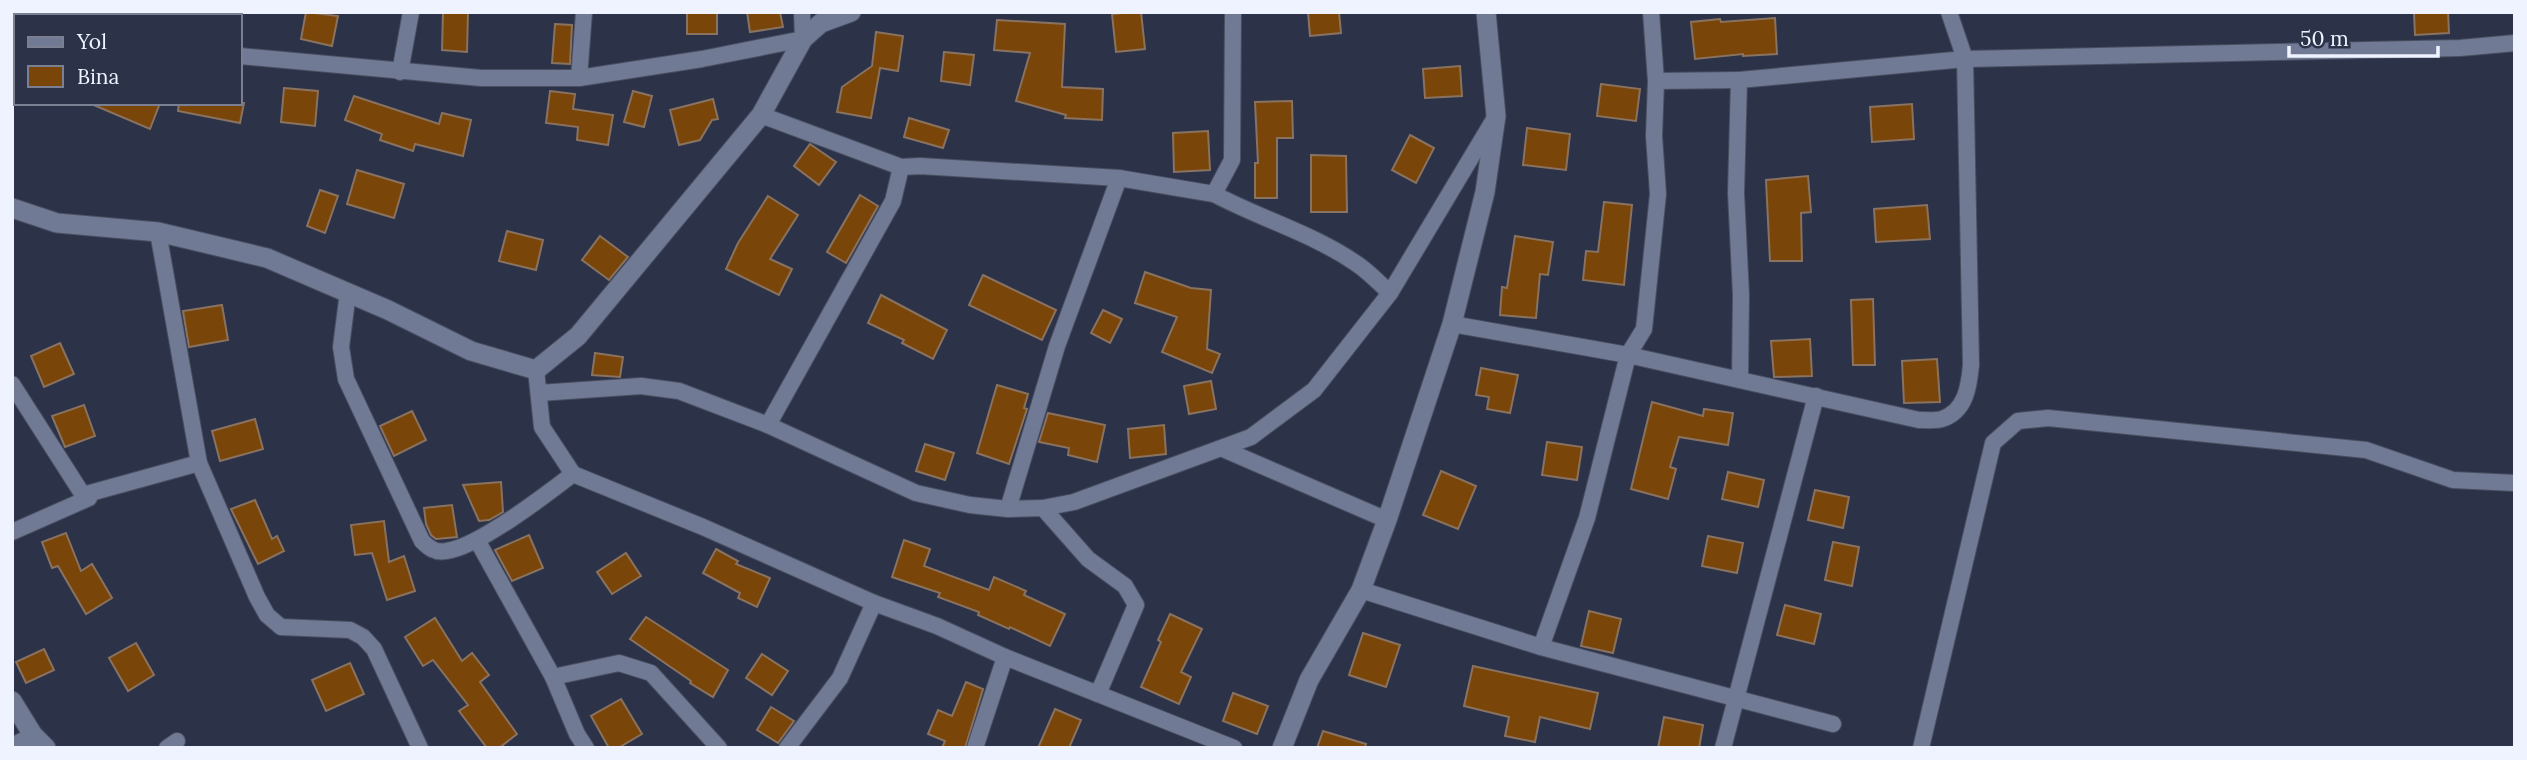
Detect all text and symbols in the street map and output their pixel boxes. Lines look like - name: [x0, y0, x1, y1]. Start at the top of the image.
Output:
- legend: [14, 14, 242, 105]
- scale bar: [2289, 14, 2438, 58]
- text: 50 m: [2300, 25, 2349, 52]
- text: Yol: [76, 28, 107, 55]
- text: Bina: [77, 63, 120, 90]

